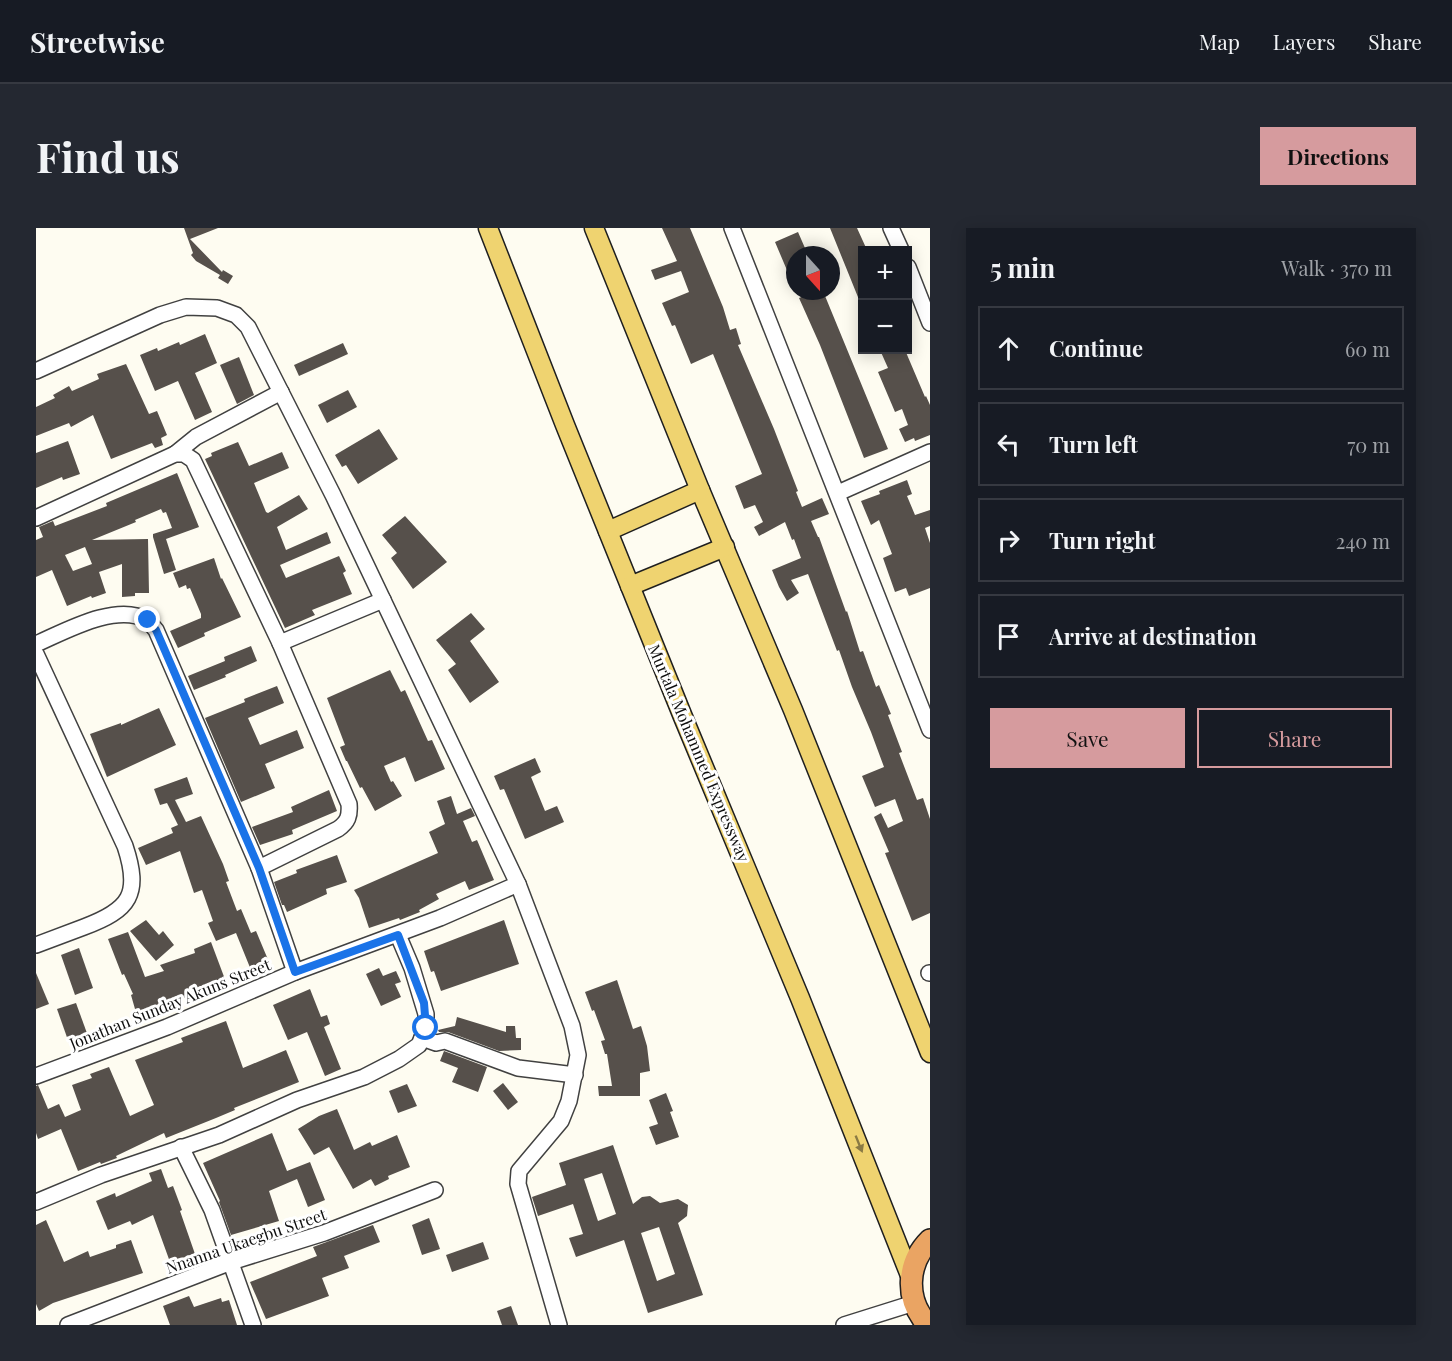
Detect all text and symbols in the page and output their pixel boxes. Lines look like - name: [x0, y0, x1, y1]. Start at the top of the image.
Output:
- text: Streetwise: [30, 23, 165, 60]
- text: Map: [1199, 27, 1240, 55]
- text: Layers: [1273, 27, 1335, 55]
- text: Share: [1368, 27, 1422, 55]
- button: Directions: [1260, 127, 1416, 185]
- text: Find us: [36, 128, 180, 184]
- north arrow: [786, 246, 840, 300]
- map controls: [858, 246, 912, 354]
- button: +: [858, 246, 912, 300]
- text: 5 min: [990, 250, 1055, 285]
- text: Walk · 370 m: [1281, 254, 1392, 281]
- button: −: [858, 300, 912, 354]
- icon: ahead: [992, 332, 1025, 365]
- text: Continue: [1049, 333, 1143, 363]
- text: 60 m: [1345, 335, 1390, 362]
- icon: left: [992, 428, 1025, 461]
- text: Turn left: [1049, 429, 1138, 459]
- text: 70 m: [1347, 431, 1390, 458]
- icon: right: [992, 524, 1025, 557]
- text: Turn right: [1049, 525, 1155, 555]
- text: 240 m: [1336, 527, 1390, 554]
- route end: [134, 606, 160, 632]
- icon: arrive: [992, 620, 1025, 653]
- text: Arrive at destination: [1049, 621, 1257, 651]
- street label: Murtala Mohammed Expressway: [644, 641, 755, 865]
- button: Save: [990, 708, 1185, 768]
- button: Share: [1197, 708, 1392, 768]
- street label: Jonathan Sunday Akuns Street: [65, 953, 274, 1054]
- route start: [412, 1014, 438, 1040]
- one-way arrow: [854, 1136, 864, 1154]
- street label: Nnanna Ukaegbu Street: [163, 1203, 329, 1278]

